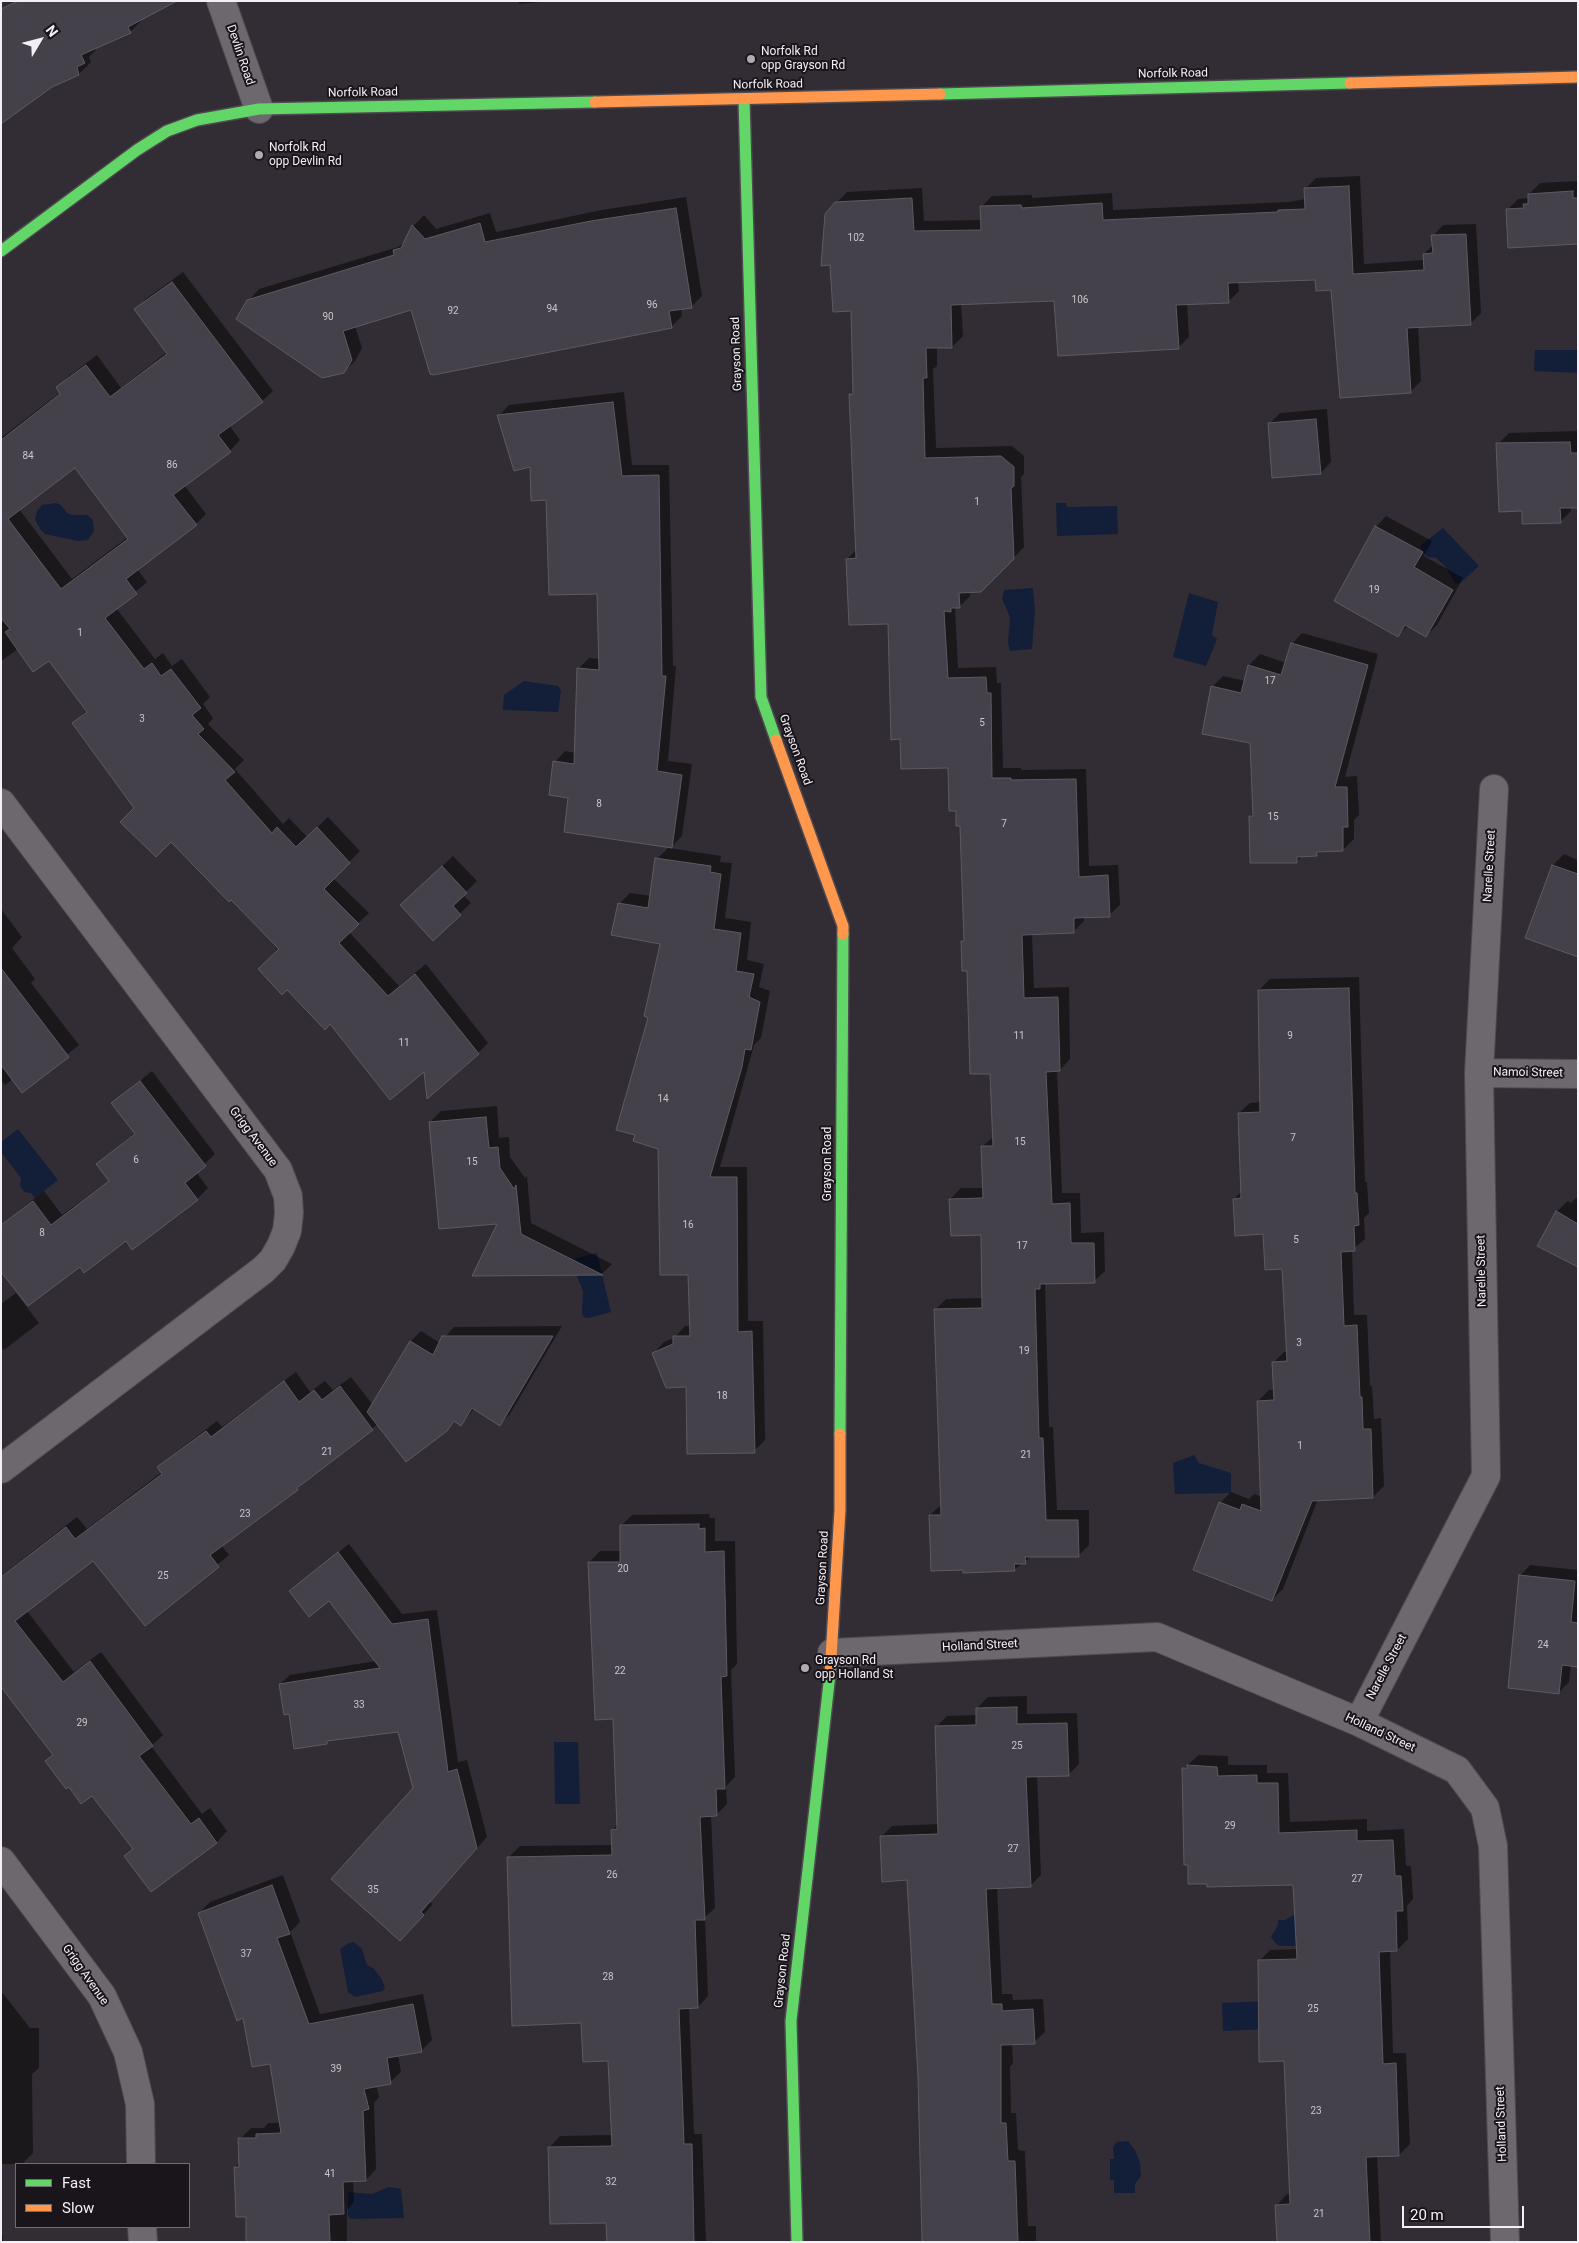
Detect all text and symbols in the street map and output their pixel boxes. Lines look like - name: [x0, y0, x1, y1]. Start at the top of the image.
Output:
- north arrow: [15, 15, 65, 65]
- text: N: [43, 22, 61, 40]
- street label: Devlin Road: [223, 23, 257, 87]
- place label: Norfolk Rd opp Grayson Rd: [761, 45, 845, 73]
- marker: Norfolk Rd opp Grayson Rd: [745, 53, 757, 65]
- street label: Norfolk Road: [1138, 66, 1208, 82]
- street label: Norfolk Road: [733, 77, 803, 93]
- street label: Norfolk Road: [328, 85, 398, 101]
- place label: Norfolk Rd opp Devlin Rd: [269, 141, 342, 169]
- marker: Norfolk Rd opp Devlin Rd: [253, 149, 265, 161]
- house number: 102: [848, 232, 864, 244]
- house number: 106: [1072, 294, 1088, 306]
- house number: 96: [646, 299, 658, 311]
- house number: 94: [546, 303, 558, 315]
- house number: 92: [447, 305, 459, 317]
- house number: 90: [322, 311, 334, 323]
- street label: Grayson Road: [729, 317, 745, 391]
- house number: 84: [22, 450, 34, 462]
- house number: 86: [166, 459, 178, 471]
- house number: 1: [974, 496, 980, 508]
- house number: 19: [1368, 584, 1380, 596]
- house number: 1: [77, 627, 83, 639]
- house number: 17: [1264, 675, 1276, 687]
- house number: 3: [139, 713, 145, 725]
- street label: Grayson Road: [776, 713, 814, 787]
- house number: 5: [979, 717, 985, 729]
- house number: 8: [596, 798, 602, 810]
- house number: 15: [1267, 811, 1279, 823]
- house number: 7: [1001, 818, 1007, 830]
- street label: Narelle Street: [1481, 830, 1499, 902]
- house number: 11: [1013, 1030, 1025, 1042]
- house number: 9: [1287, 1030, 1293, 1042]
- house number: 11: [398, 1037, 410, 1049]
- street label: Namoi Street: [1493, 1065, 1563, 1081]
- house number: 14: [657, 1093, 669, 1105]
- street label: Grigg Avenue: [226, 1104, 280, 1170]
- street label: Grayson Road: [821, 1127, 835, 1201]
- house number: 7: [1290, 1132, 1296, 1144]
- house number: 15: [1014, 1136, 1026, 1148]
- house number: 6: [133, 1154, 139, 1166]
- house number: 15: [466, 1156, 478, 1168]
- house number: 16: [682, 1219, 694, 1231]
- house number: 8: [39, 1227, 45, 1239]
- house number: 5: [1293, 1234, 1299, 1246]
- street label: Narelle Street: [1474, 1235, 1490, 1307]
- house number: 17: [1016, 1240, 1028, 1252]
- house number: 3: [1296, 1337, 1302, 1349]
- house number: 19: [1018, 1345, 1030, 1357]
- house number: 18: [716, 1390, 728, 1402]
- house number: 1: [1297, 1440, 1303, 1452]
- house number: 21: [321, 1446, 333, 1458]
- house number: 21: [1020, 1449, 1032, 1461]
- house number: 23: [239, 1508, 251, 1520]
- street label: Grayson Road: [814, 1531, 832, 1605]
- house number: 20: [617, 1563, 629, 1575]
- house number: 25: [157, 1570, 169, 1582]
- street label: Narelle Street: [1364, 1632, 1410, 1702]
- street label: Holland Street: [942, 1637, 1018, 1655]
- house number: 24: [1537, 1639, 1549, 1651]
- place label: Grayson Rd opp Holland St: [815, 1654, 893, 1682]
- marker: Grayson Rd opp Holland St: [799, 1662, 811, 1674]
- house number: 22: [614, 1665, 626, 1677]
- house number: 33: [353, 1699, 365, 1711]
- street label: Holland Street: [1343, 1710, 1417, 1756]
- house number: 29: [76, 1717, 88, 1729]
- house number: 25: [1011, 1740, 1023, 1752]
- house number: 29: [1224, 1820, 1236, 1832]
- house number: 27: [1007, 1843, 1019, 1855]
- house number: 26: [606, 1869, 618, 1881]
- house number: 27: [1351, 1873, 1363, 1885]
- house number: 35: [367, 1884, 379, 1896]
- street label: Grayson Road: [772, 1933, 794, 2009]
- street label: Grigg Avenue: [59, 1942, 111, 2008]
- house number: 37: [240, 1948, 252, 1960]
- house number: 28: [602, 1971, 614, 1983]
- house number: 25: [1307, 2003, 1319, 2015]
- house number: 39: [330, 2063, 342, 2075]
- street label: Holland Street: [1493, 2086, 1511, 2162]
- house number: 23: [1310, 2105, 1322, 2117]
- legend: [15, 2163, 190, 2228]
- house number: 41: [324, 2168, 336, 2180]
- text: Fast: [62, 2174, 91, 2192]
- house number: 32: [605, 2176, 617, 2188]
- scale bar: [1404, 2196, 1526, 2228]
- text: Slow: [62, 2199, 94, 2217]
- text: 20 m: [1410, 2206, 1444, 2224]
- house number: 21: [1313, 2208, 1325, 2220]

